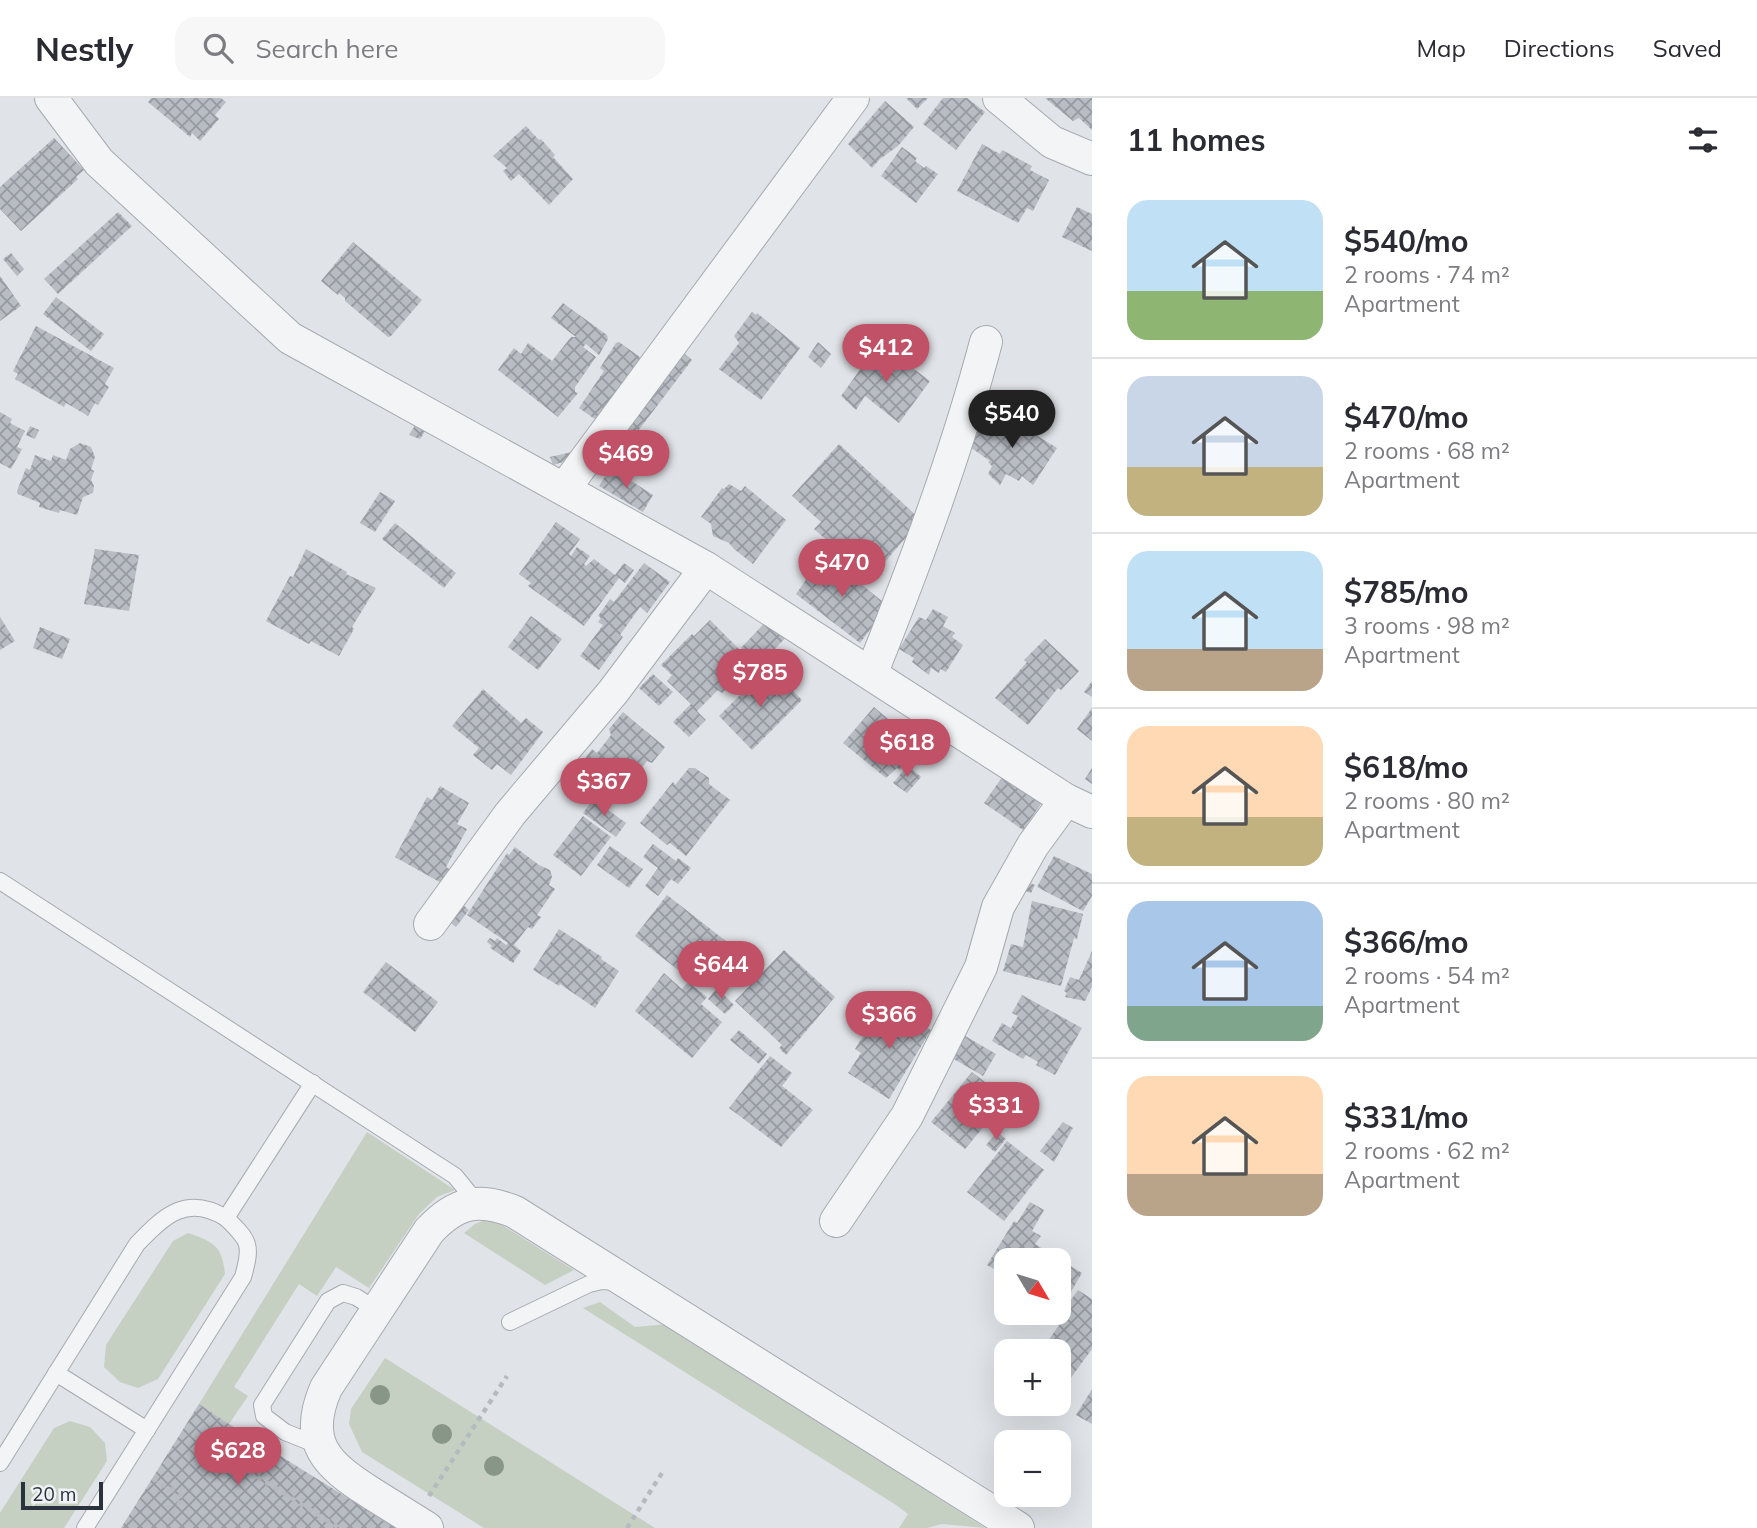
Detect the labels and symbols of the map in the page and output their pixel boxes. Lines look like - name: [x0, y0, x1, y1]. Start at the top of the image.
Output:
- pin: $412: [845, 324, 927, 384]
- pin: $540: [971, 390, 1053, 450]
- pin: $469: [585, 430, 667, 490]
- pin: $470: [801, 540, 883, 599]
- pin: $785: [719, 650, 801, 709]
- pin: $618: [866, 720, 948, 779]
- pin: $367: [563, 758, 645, 818]
- pin: $644: [680, 942, 762, 1001]
- pin: $366: [848, 992, 930, 1051]
- pin: $331: [955, 1082, 1037, 1142]
- north arrow: [994, 1248, 1071, 1325]
- pin: $628: [197, 1428, 279, 1487]
- scale bar: [21, 1479, 103, 1511]

